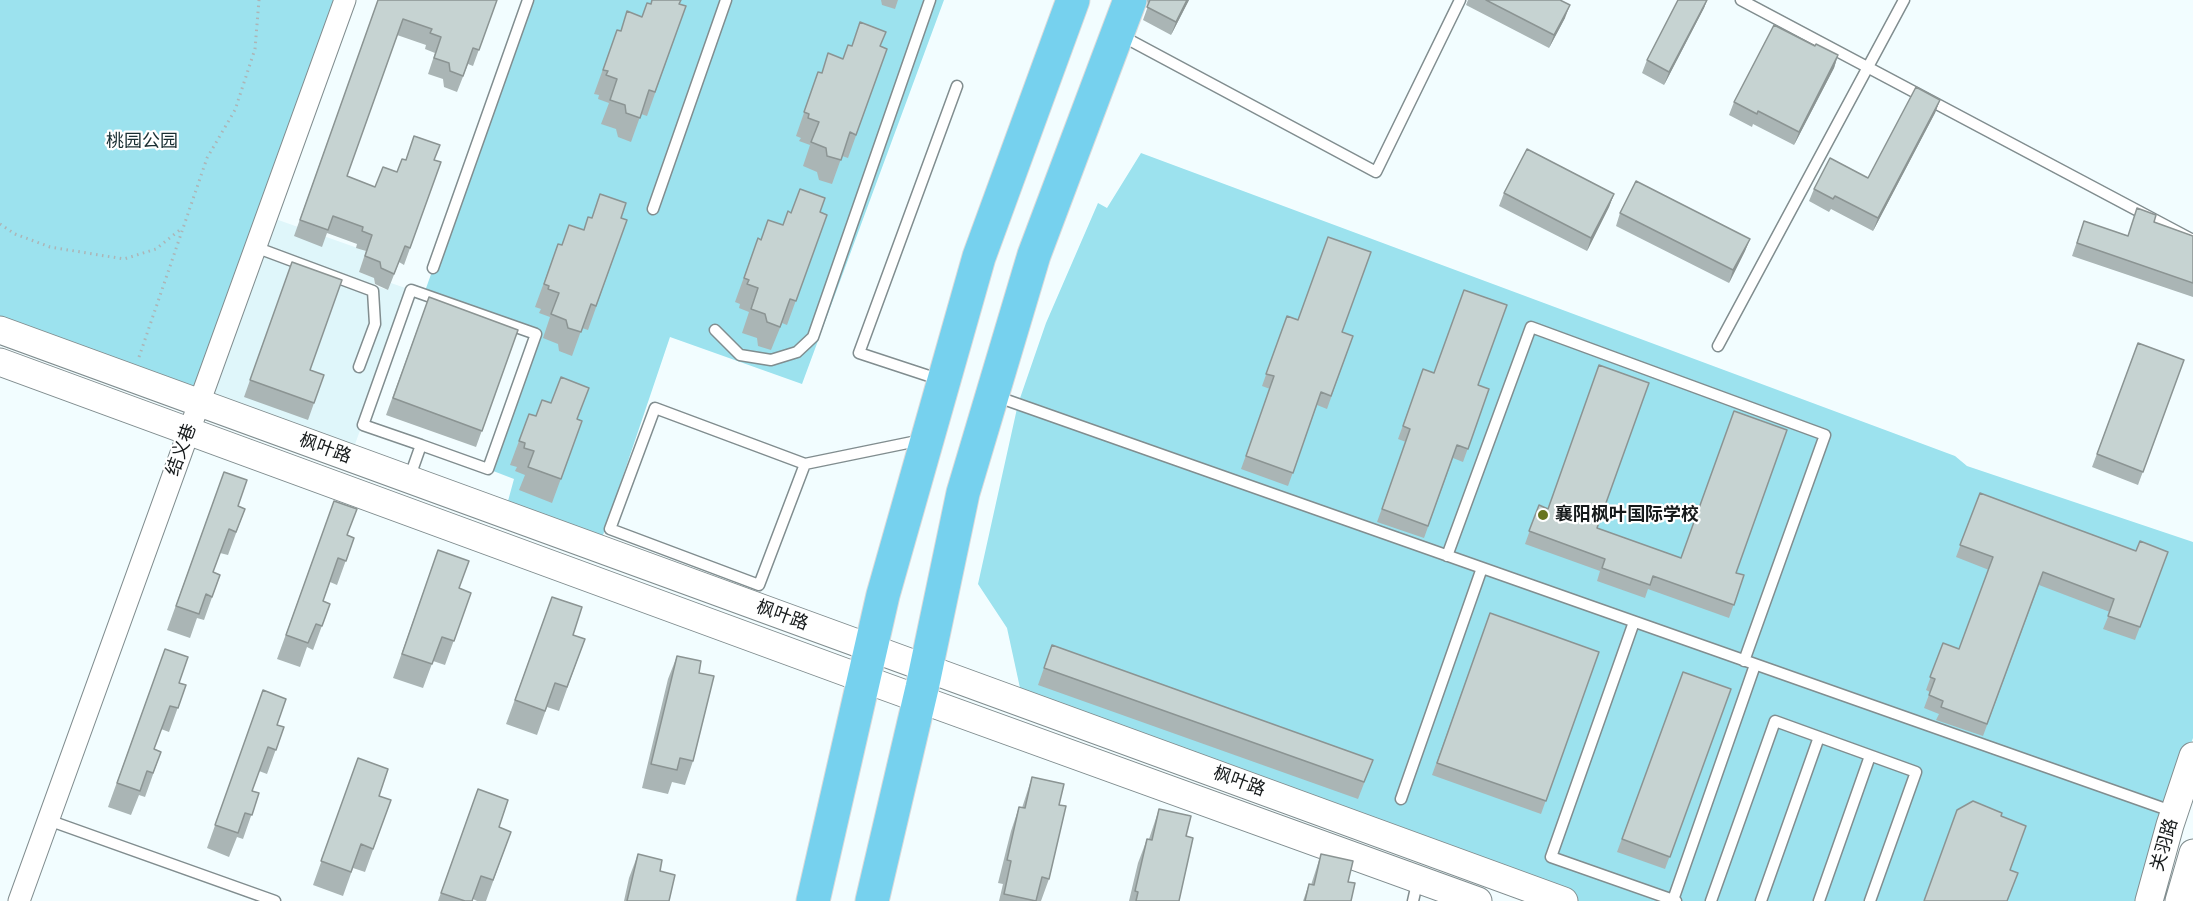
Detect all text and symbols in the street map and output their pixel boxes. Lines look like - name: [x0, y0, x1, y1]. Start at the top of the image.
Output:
- park label: 桃园公园: [106, 131, 178, 153]
- street label: 结义巷: [163, 421, 201, 479]
- street label: 枫叶路: [296, 430, 354, 468]
- place label: 襄阳枫叶国际学校: [1555, 504, 1699, 526]
- marker: 襄阳枫叶国际学校: [1536, 508, 1550, 522]
- street label: 枫叶路: [753, 597, 811, 635]
- street label: 枫叶路: [1210, 763, 1268, 801]
- street label: 关羽路: [2147, 816, 2183, 874]

